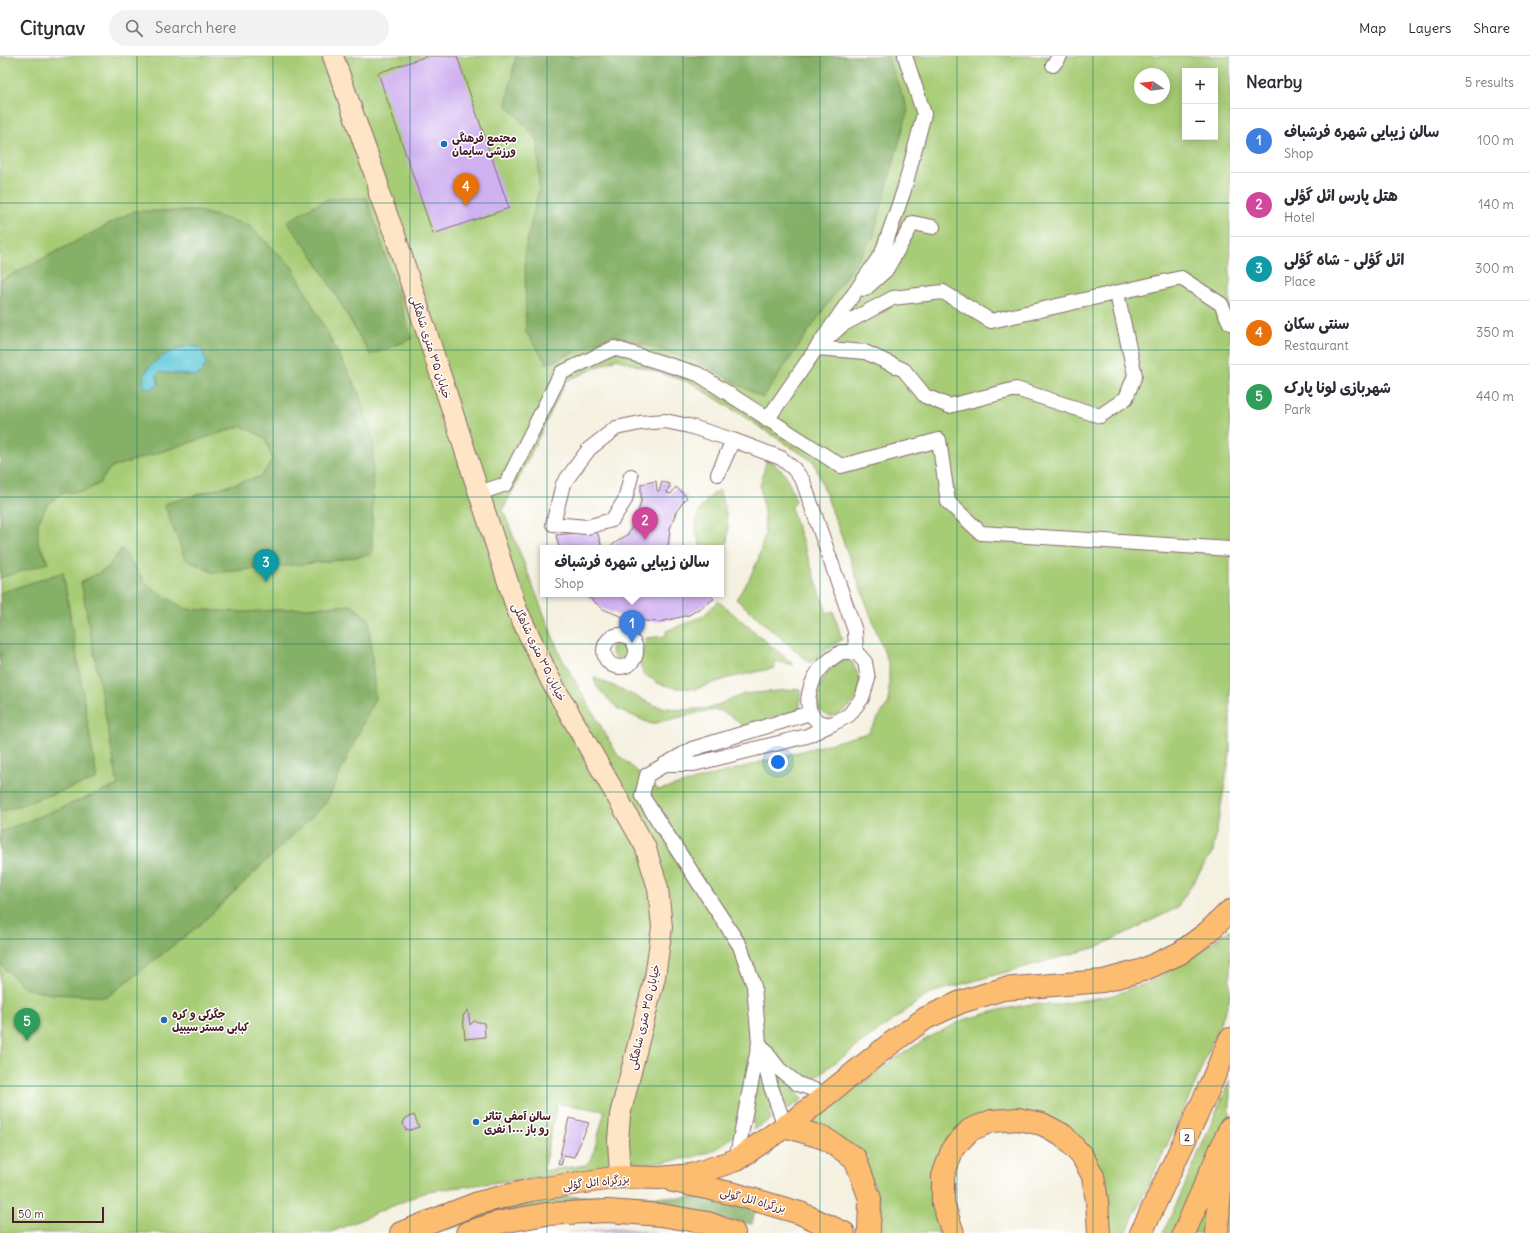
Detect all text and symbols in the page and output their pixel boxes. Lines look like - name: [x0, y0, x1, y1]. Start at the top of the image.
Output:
- search box: [109, 10, 389, 46]
- text: Citynav: [20, 16, 85, 40]
- icon: search: [123, 17, 145, 39]
- text: Search here: [155, 18, 236, 37]
- text: Map: [1359, 19, 1386, 37]
- text: Layers: [1408, 19, 1451, 37]
- text: Share: [1473, 19, 1510, 37]
- north arrow: [1134, 68, 1170, 104]
- map controls: [1182, 68, 1218, 140]
- button: +: [1182, 68, 1218, 104]
- text: Nearby: [1246, 71, 1302, 93]
- text: 5 results: [1465, 74, 1514, 91]
- button: −: [1182, 104, 1218, 140]
- text: سالن زیبایی شهره فرشباف: [1284, 122, 1439, 141]
- place label: مجتمع فرهنگی ورزشی سایمان: [452, 131, 517, 159]
- text: 1: [1256, 132, 1262, 149]
- text: 100 m: [1477, 132, 1514, 149]
- marker: مجتمع فرهنگی ورزشی سایمان: [439, 139, 449, 149]
- text: Shop: [1284, 145, 1313, 162]
- pin: 4: [453, 173, 479, 206]
- text: هتل پارس ائل گؤلی: [1284, 186, 1398, 205]
- text: 2: [1255, 196, 1263, 213]
- text: 140 m: [1478, 196, 1514, 213]
- text: Hotel: [1284, 209, 1315, 226]
- text: ائل گؤلی - شاه گؤلی: [1284, 250, 1404, 269]
- text: 3: [1255, 260, 1263, 277]
- text: 300 m: [1475, 260, 1514, 277]
- text: Place: [1284, 273, 1315, 290]
- street label: خیابان ۳۵ متری شاهگلی: [407, 293, 454, 401]
- text: سنتی سکان: [1284, 314, 1349, 333]
- text: 4: [1255, 324, 1263, 341]
- text: 350 m: [1476, 324, 1514, 341]
- text: Restaurant: [1284, 337, 1349, 354]
- text: شهربازی لونا پارک: [1284, 378, 1391, 397]
- text: 5: [1255, 388, 1263, 405]
- text: 440 m: [1476, 388, 1514, 405]
- text: Park: [1284, 401, 1311, 418]
- pin: 2: [632, 507, 658, 540]
- popup: [540, 545, 724, 597]
- pin: 3: [253, 549, 279, 582]
- text: سالن زیبایی شهره فرشباف: [554, 552, 710, 571]
- text: Shop: [554, 575, 584, 592]
- street label: خیابان ۳۵ متری شاهگلی: [508, 600, 569, 704]
- pin: 1: [619, 610, 645, 643]
- your location: [768, 752, 788, 772]
- street label: خیابان ۳۵ متری شاهگلی: [625, 963, 664, 1071]
- place label: جگرکی و کره کبابی مستر سیبیل: [172, 1007, 249, 1035]
- pin: 5: [14, 1008, 40, 1041]
- marker: جگرکی و کره کبابی مستر سیبیل: [159, 1015, 169, 1025]
- place label: سالن آمفی تئاتر رو باز ۱۰۰۰ نفری: [483, 1109, 551, 1136]
- marker: سالن آمفی تئاتر رو باز ۱۰۰۰ نفری: [471, 1117, 481, 1127]
- road number: 2: [1180, 1129, 1194, 1145]
- street label: بزرگراه ائل گؤلی: [562, 1172, 630, 1193]
- street label: بزرگراه ائل گولی: [718, 1185, 787, 1216]
- scale bar: [12, 1205, 104, 1224]
- text: 50 m: [18, 1207, 44, 1221]

